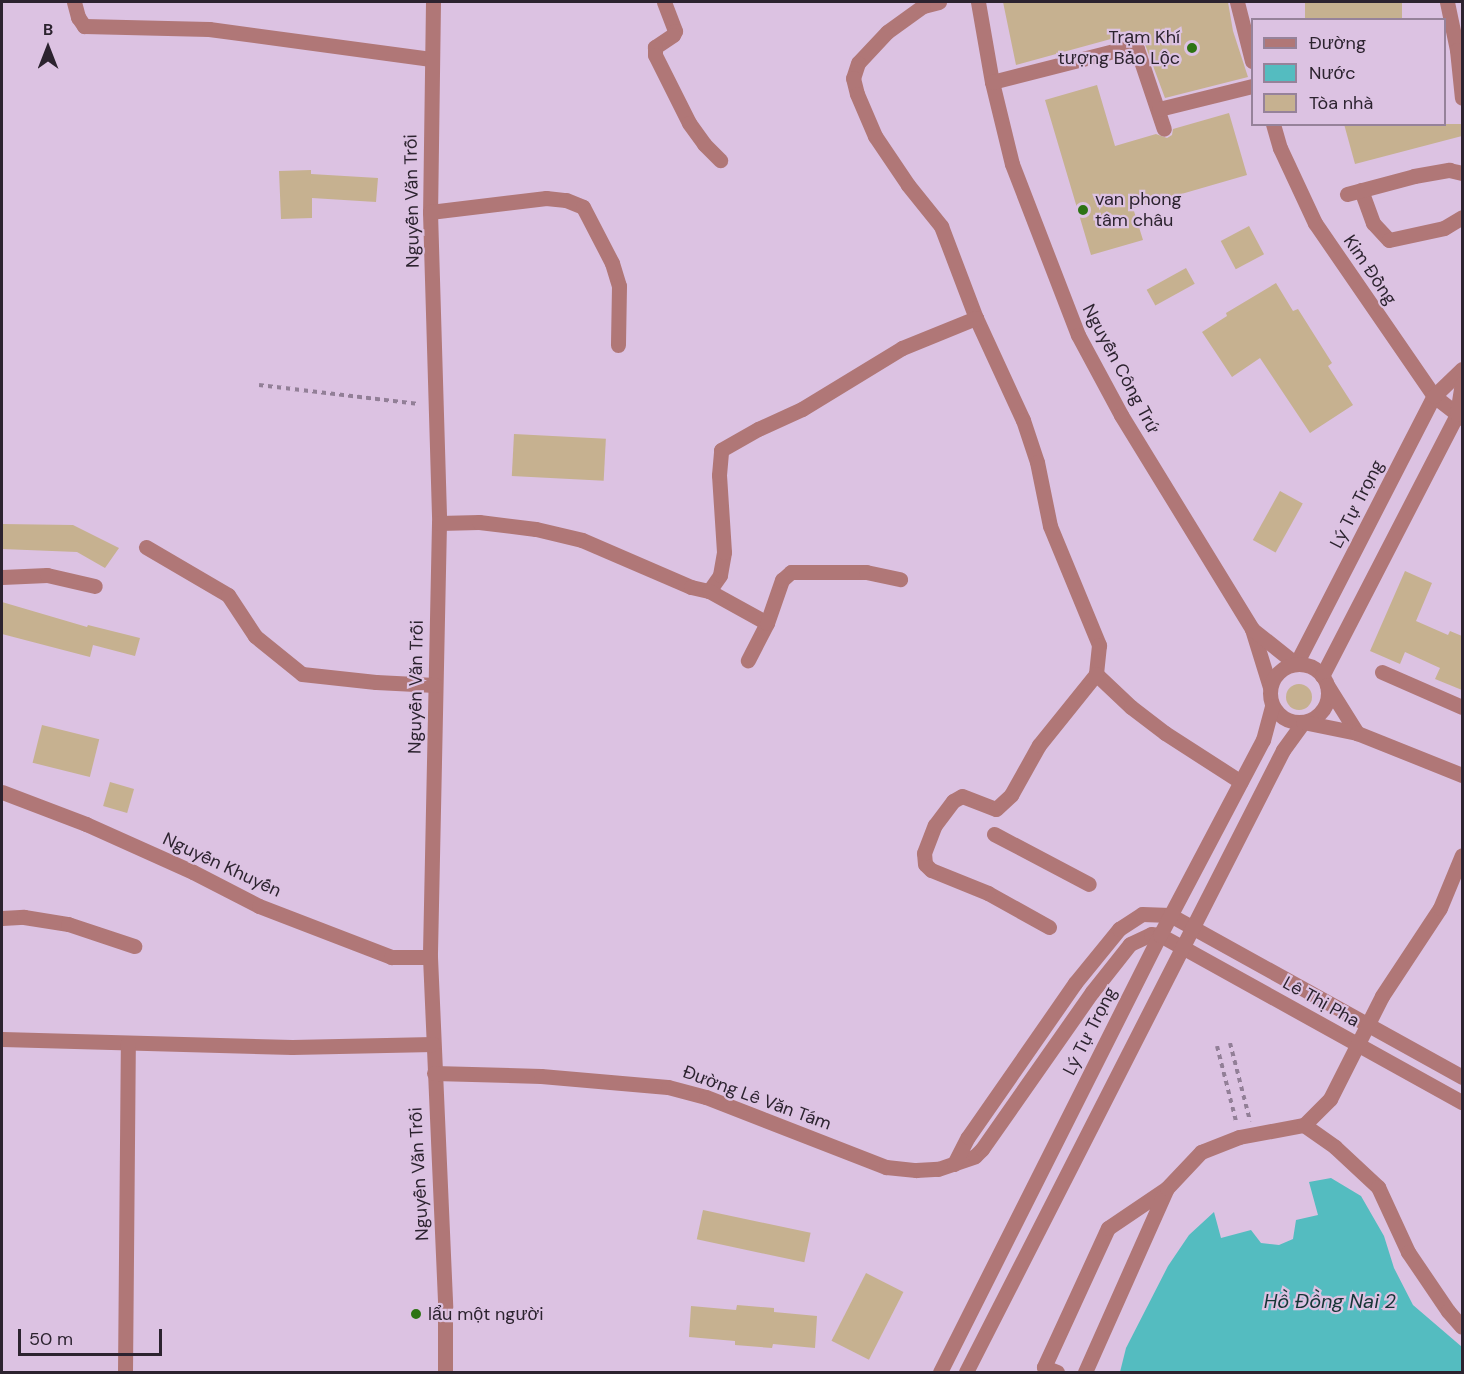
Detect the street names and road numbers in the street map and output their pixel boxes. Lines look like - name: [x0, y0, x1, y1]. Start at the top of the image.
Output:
- street label: Nguyễn Văn Trỗi: [400, 134, 424, 268]
- street label: Kim Đồng: [1339, 231, 1401, 309]
- street label: Nguyễn Công Trứ: [1078, 300, 1164, 438]
- street label: Lý Tự Trọng: [1326, 456, 1388, 552]
- street label: Nguyễn Văn Trỗi: [404, 620, 428, 754]
- street label: Nguyễn Khuyến: [159, 828, 285, 902]
- street label: Lê Thị Pha: [1279, 972, 1363, 1032]
- street label: Lý Tự Trọng: [1059, 983, 1121, 1079]
- street label: Đường Lê Văn Tám: [680, 1061, 834, 1135]
- street label: Nguyễn Văn Trỗi: [405, 1107, 433, 1241]

